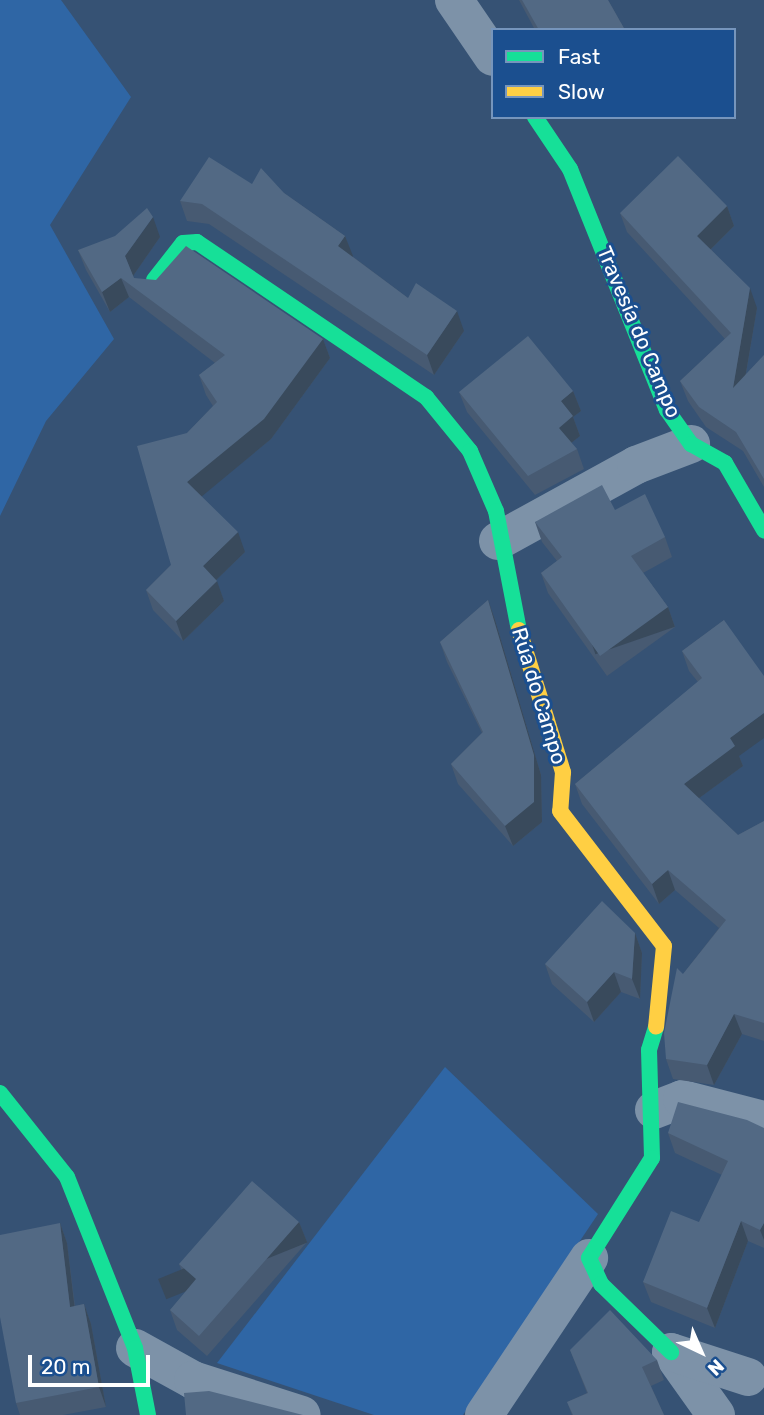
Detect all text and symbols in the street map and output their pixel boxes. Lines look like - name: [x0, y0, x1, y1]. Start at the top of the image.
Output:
- legend: [491, 28, 736, 119]
- text: Fast: [558, 44, 600, 69]
- text: Slow: [558, 79, 605, 104]
- street label: Travesía do Campo: [592, 243, 686, 421]
- street label: Rúa do Campo: [506, 625, 572, 767]
- north arrow: [666, 1317, 736, 1387]
- scale bar: [32, 1342, 154, 1386]
- text: 20 m: [41, 1354, 90, 1379]
- text: N: [703, 1354, 729, 1380]

